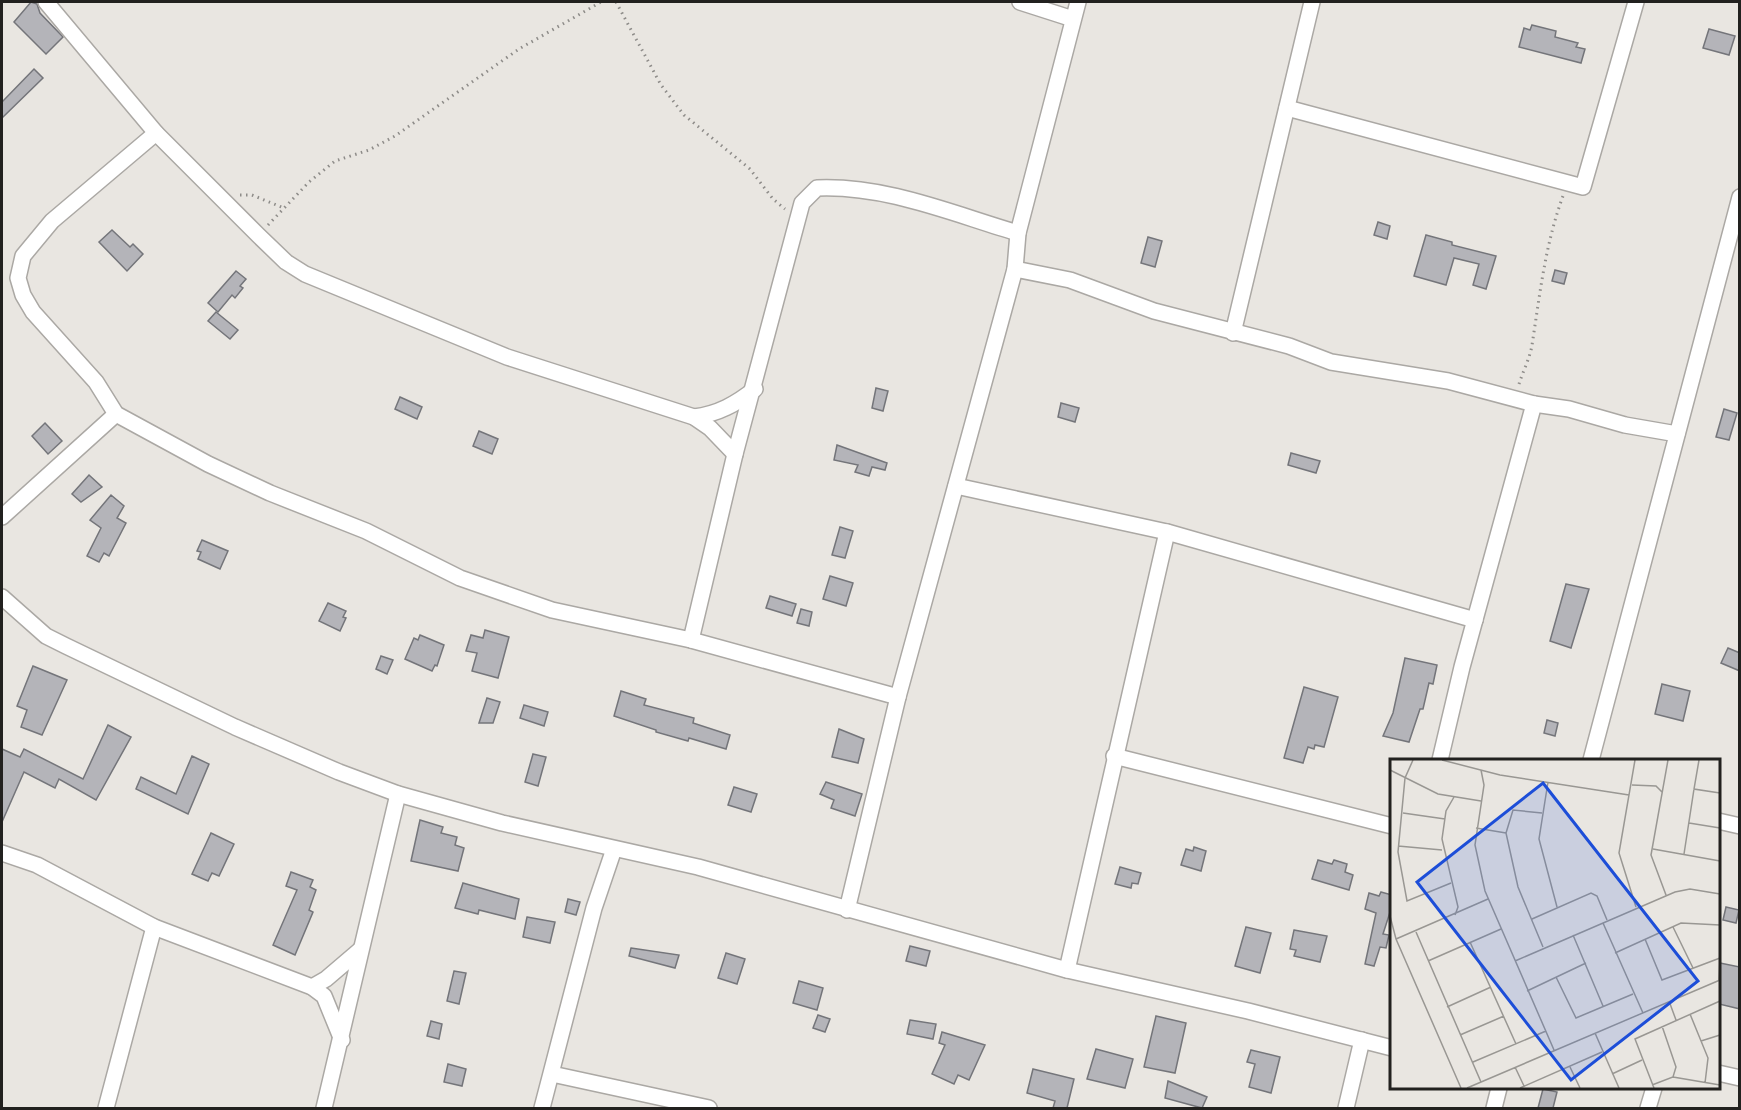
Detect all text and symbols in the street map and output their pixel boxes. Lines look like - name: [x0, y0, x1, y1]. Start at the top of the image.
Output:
- inset map: [1390, 759, 1720, 1089]

